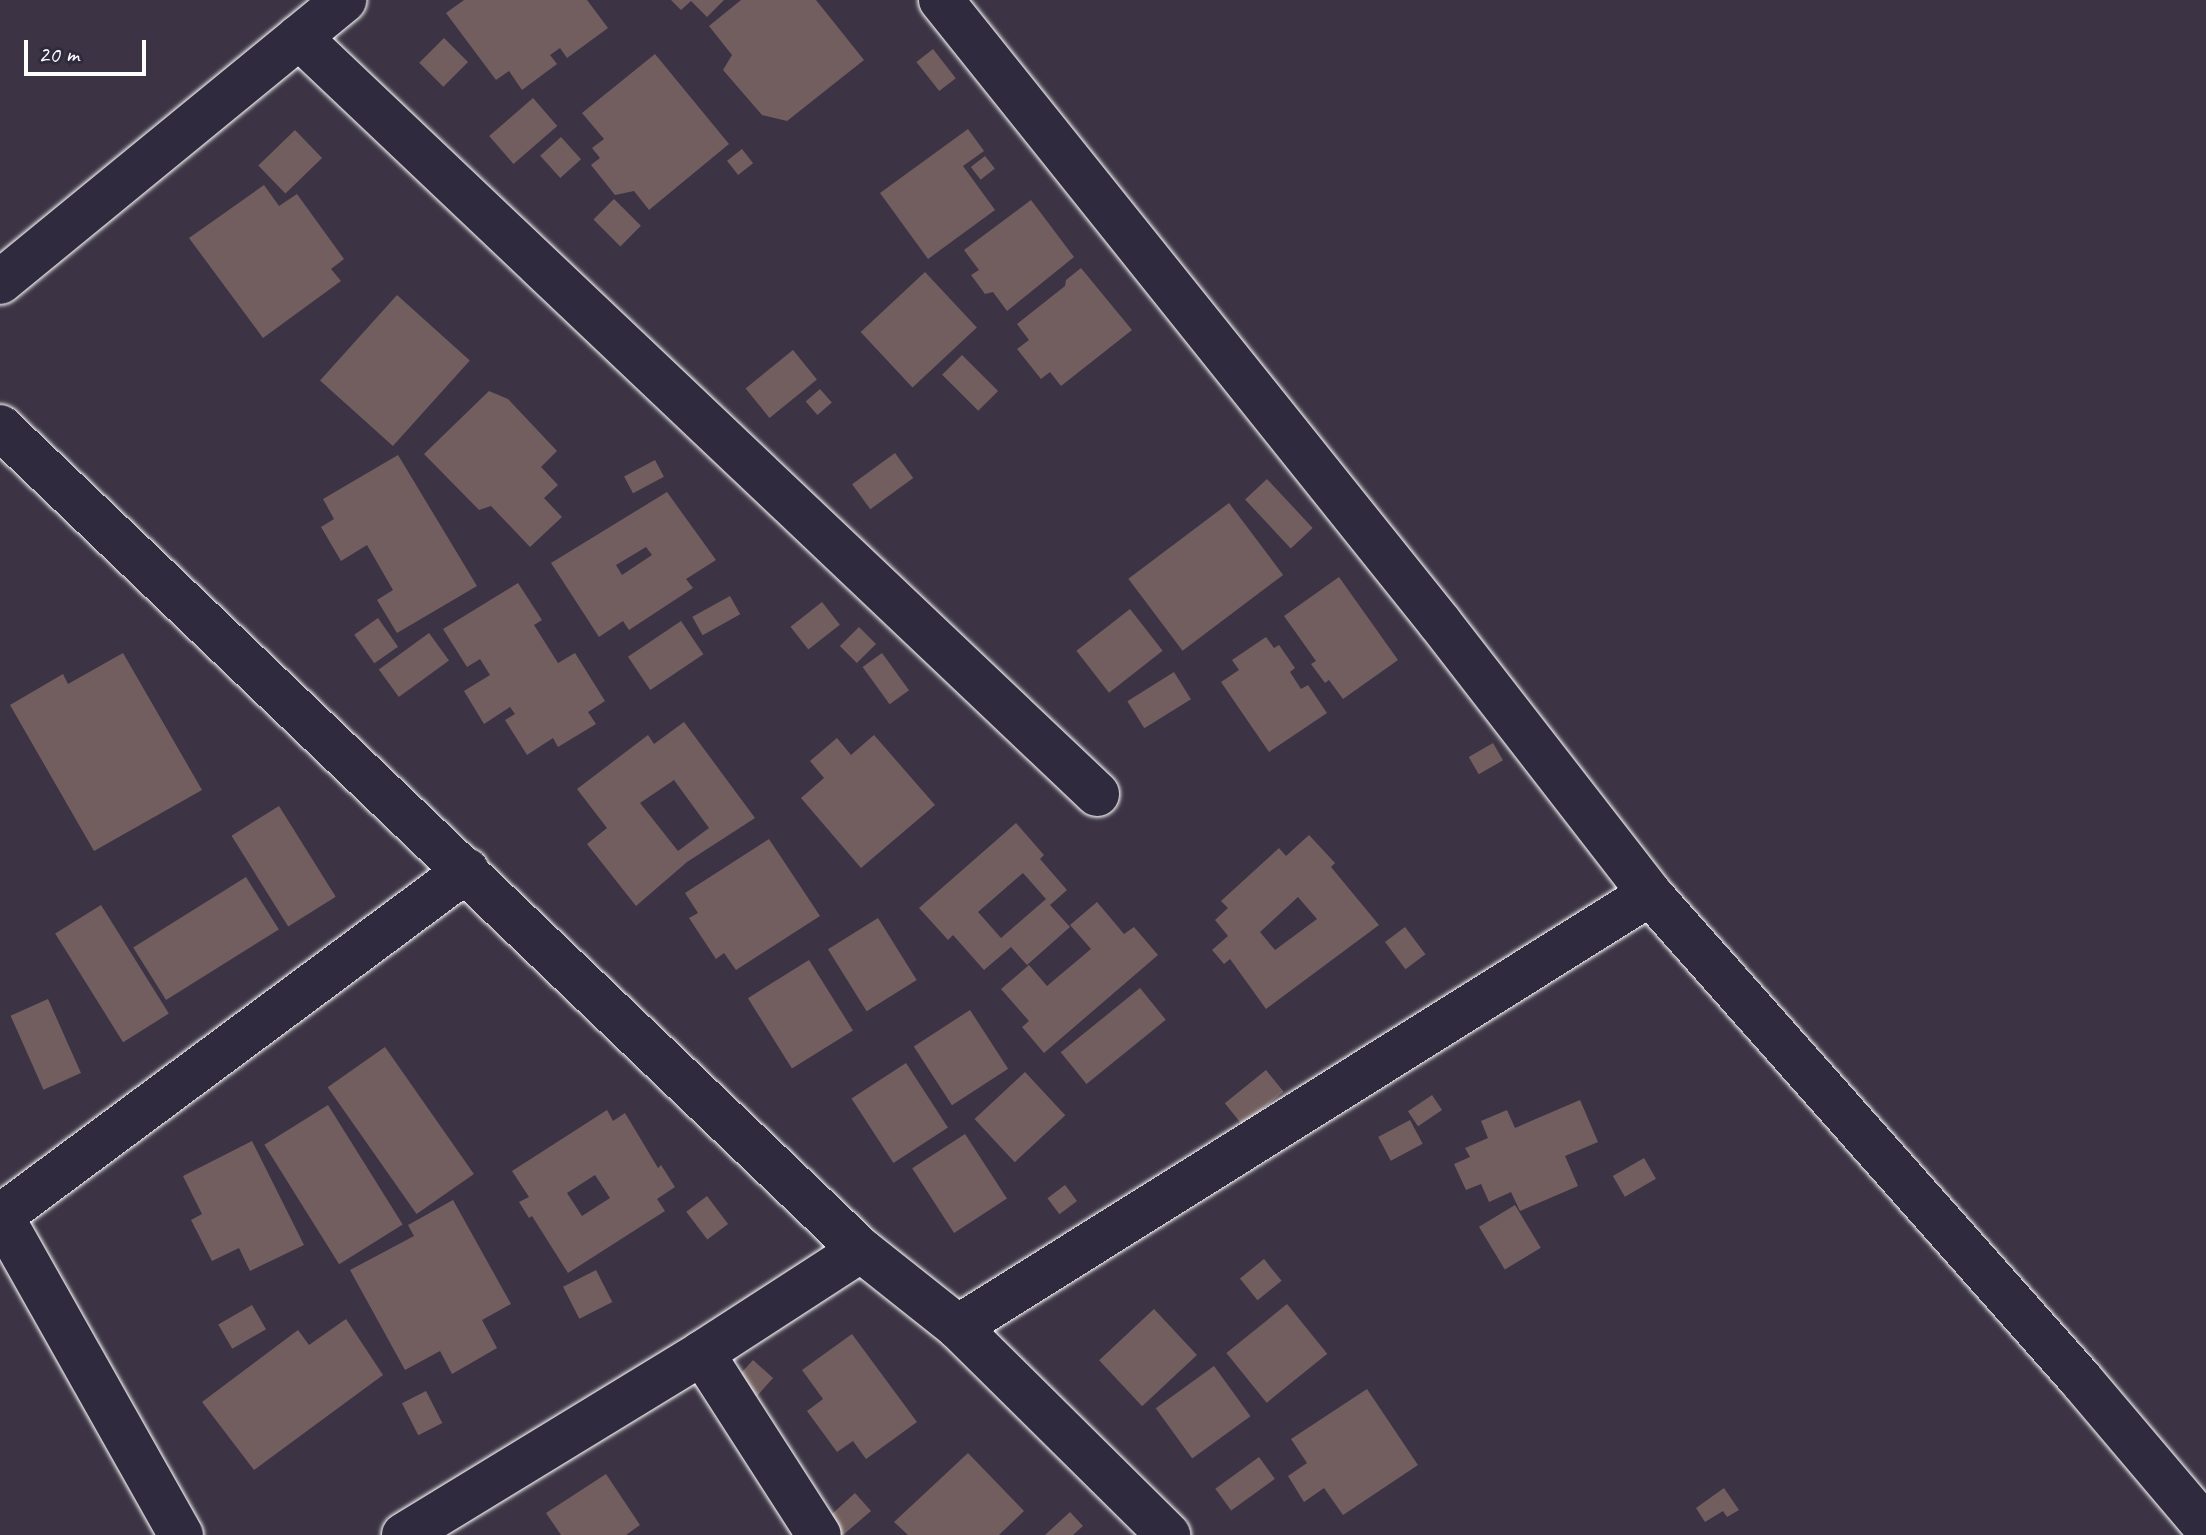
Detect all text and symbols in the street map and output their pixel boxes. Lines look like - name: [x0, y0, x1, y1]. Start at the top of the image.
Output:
- scale bar: [28, 24, 150, 74]
- text: 20 m: [38, 39, 79, 69]

